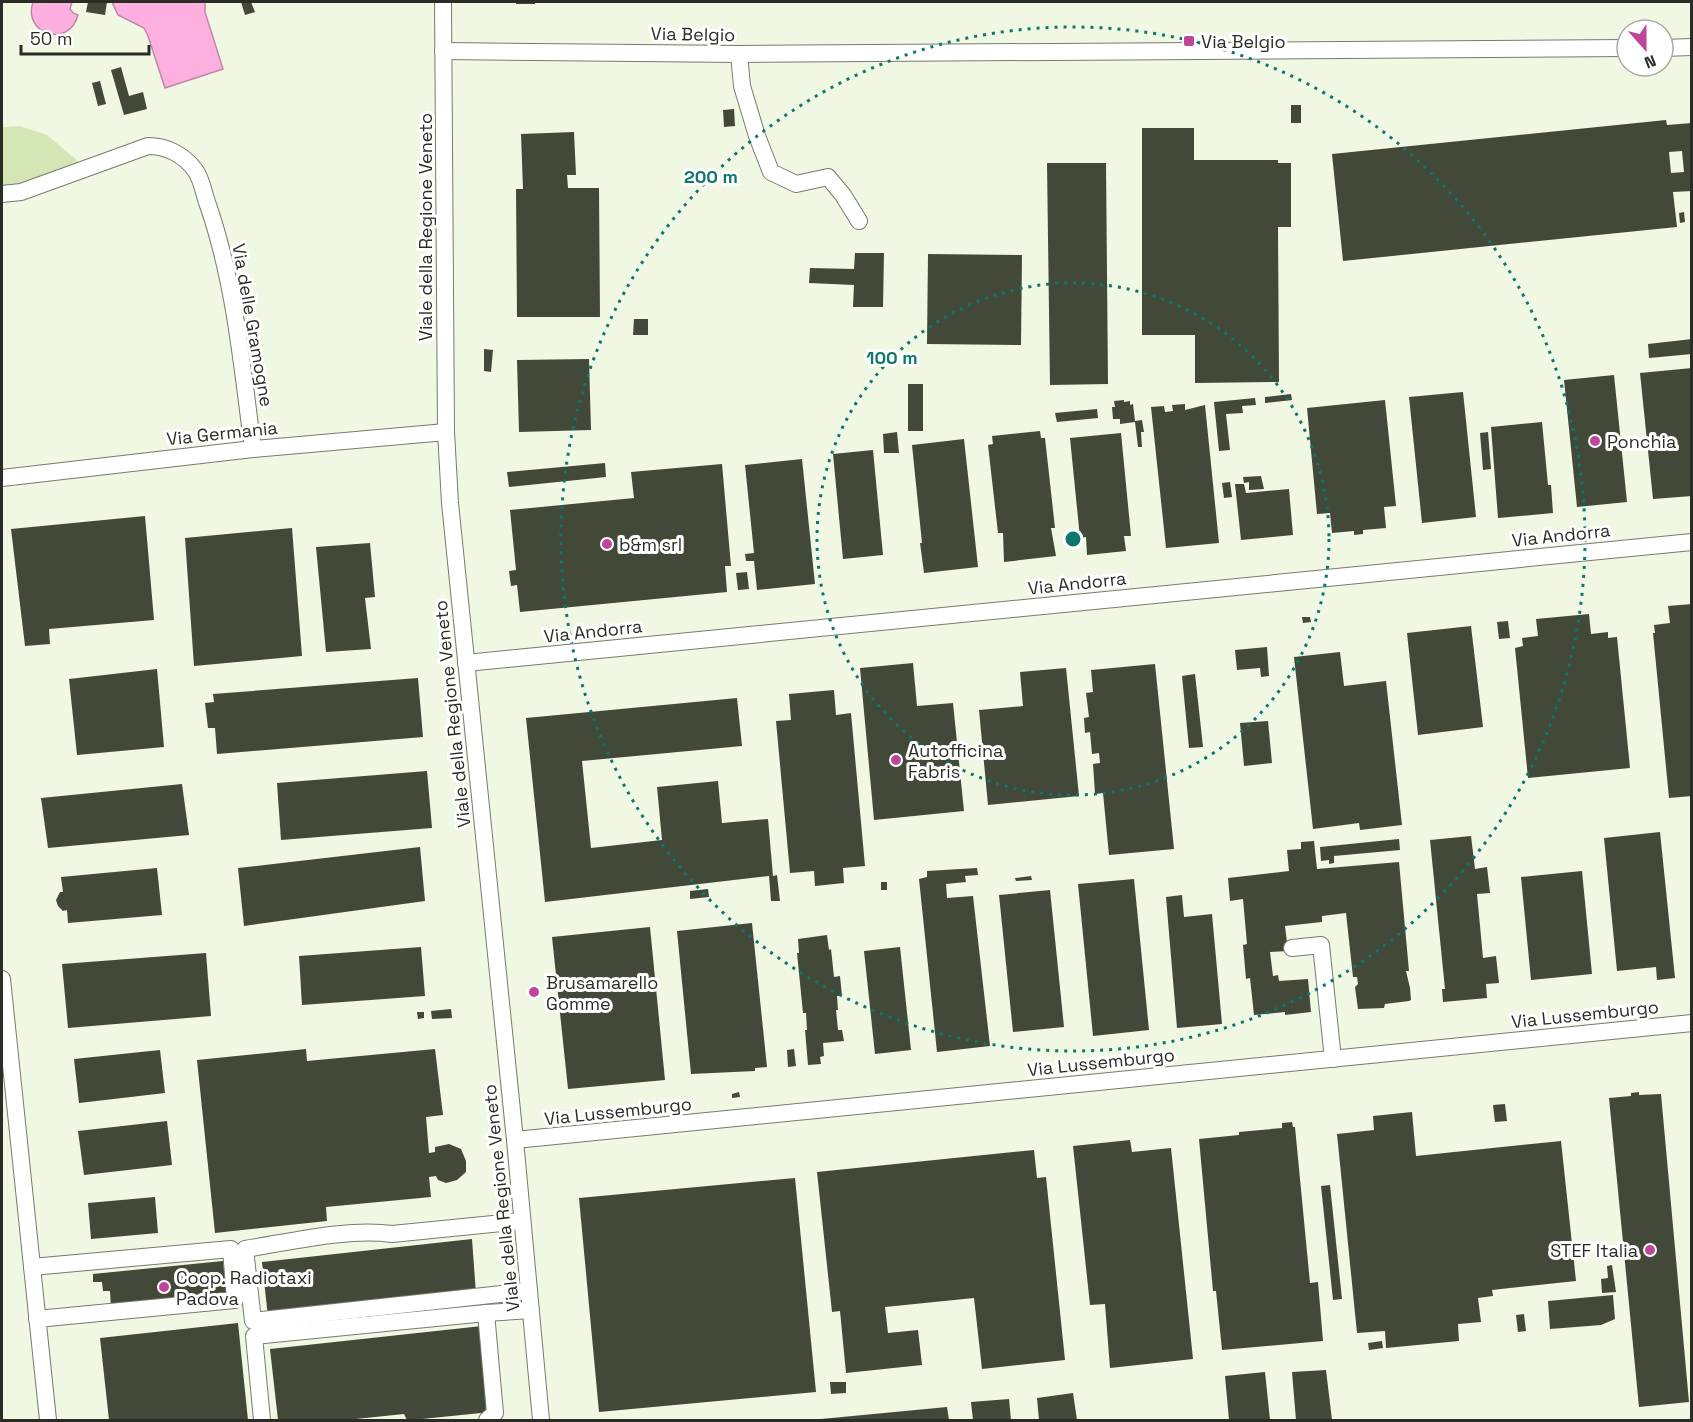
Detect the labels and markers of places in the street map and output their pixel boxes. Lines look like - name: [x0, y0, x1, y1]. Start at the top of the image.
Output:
- place label: Via Belgio: [1201, 30, 1286, 53]
- marker: Via Belgio: [1182, 34, 1196, 48]
- place label: Ponchia: [1607, 430, 1676, 453]
- marker: Ponchia: [1588, 434, 1602, 448]
- centre of rings: [1063, 529, 1083, 549]
- place label: b&m srl: [619, 533, 682, 556]
- marker: b&m srl: [600, 537, 614, 551]
- place label: Autofficina Fabris: [908, 739, 1003, 783]
- marker: Autofficina Fabris: [889, 753, 903, 767]
- place label: Brusamarello Gomme: [546, 971, 658, 1015]
- marker: Brusamarello Gomme: [527, 985, 541, 999]
- place label: STEF Italia: [1550, 1239, 1638, 1262]
- marker: STEF Italia: [1643, 1243, 1657, 1257]
- place label: Coop. Radiotaxi Padova: [176, 1266, 312, 1310]
- marker: Coop. Radiotaxi Padova: [157, 1280, 171, 1294]

